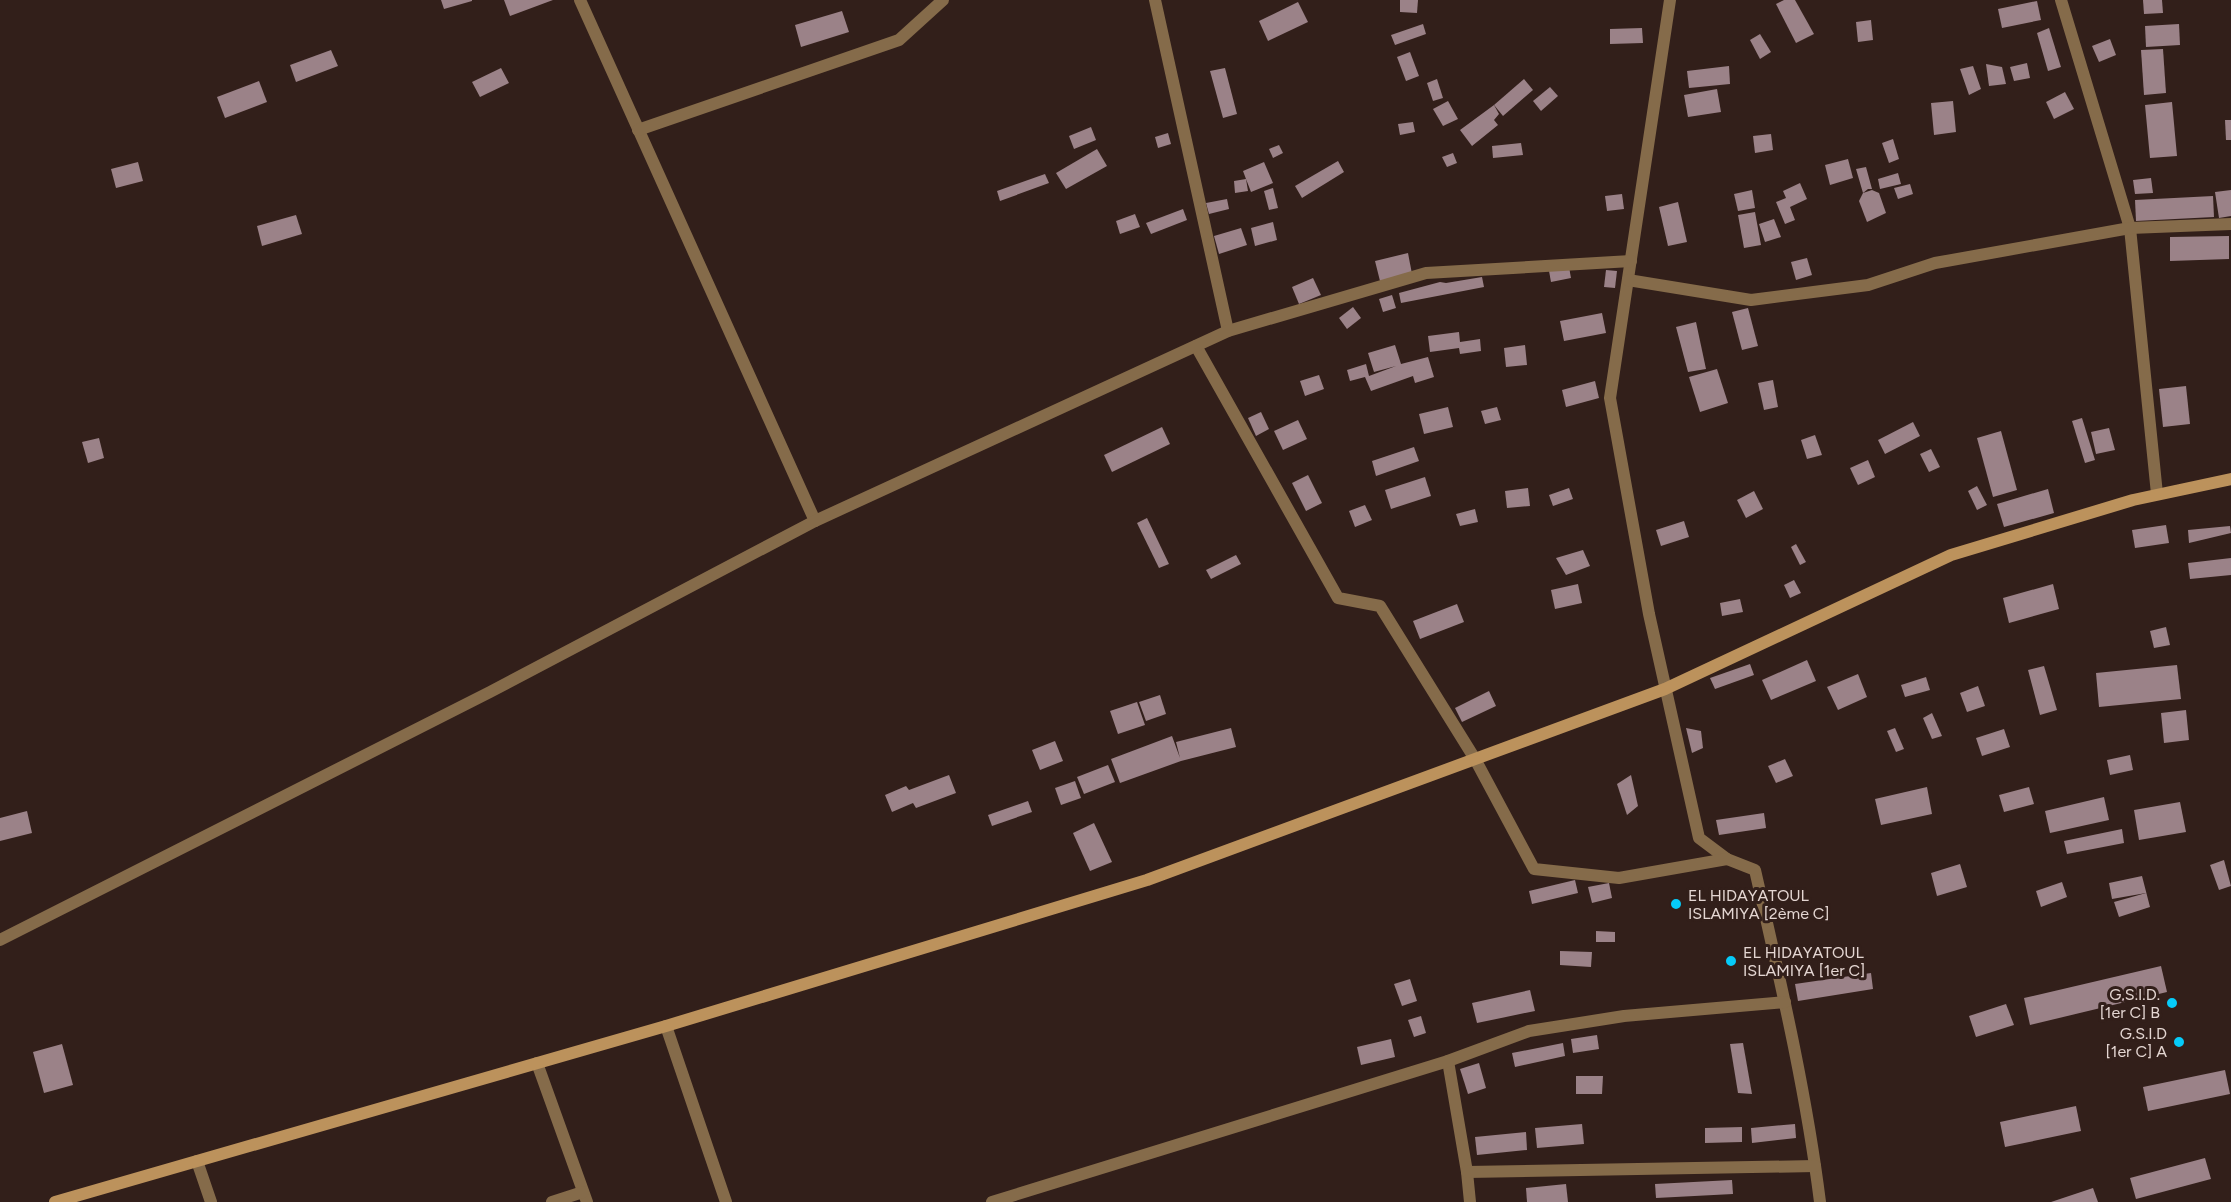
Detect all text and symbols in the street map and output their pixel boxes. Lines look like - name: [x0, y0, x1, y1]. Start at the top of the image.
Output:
- place label: EL HIDAYATOUL ISLAMIYA [2ème C]: [1688, 886, 1830, 923]
- marker: EL HIDAYATOUL ISLAMIYA [2ème C]: [1669, 897, 1683, 911]
- place label: EL HIDAYATOUL ISLAMIYA [1er C]: [1743, 943, 1865, 980]
- marker: EL HIDAYATOUL ISLAMIYA [1er C]: [1724, 954, 1738, 968]
- place label: G.S.I.D. [1er C] B: [2100, 985, 2160, 1022]
- marker: G.S.I.D. [1er C] B: [2165, 996, 2179, 1010]
- place label: G.S.I.D [1er C] A: [2106, 1024, 2167, 1061]
- marker: G.S.I.D [1er C] A: [2172, 1035, 2186, 1049]

